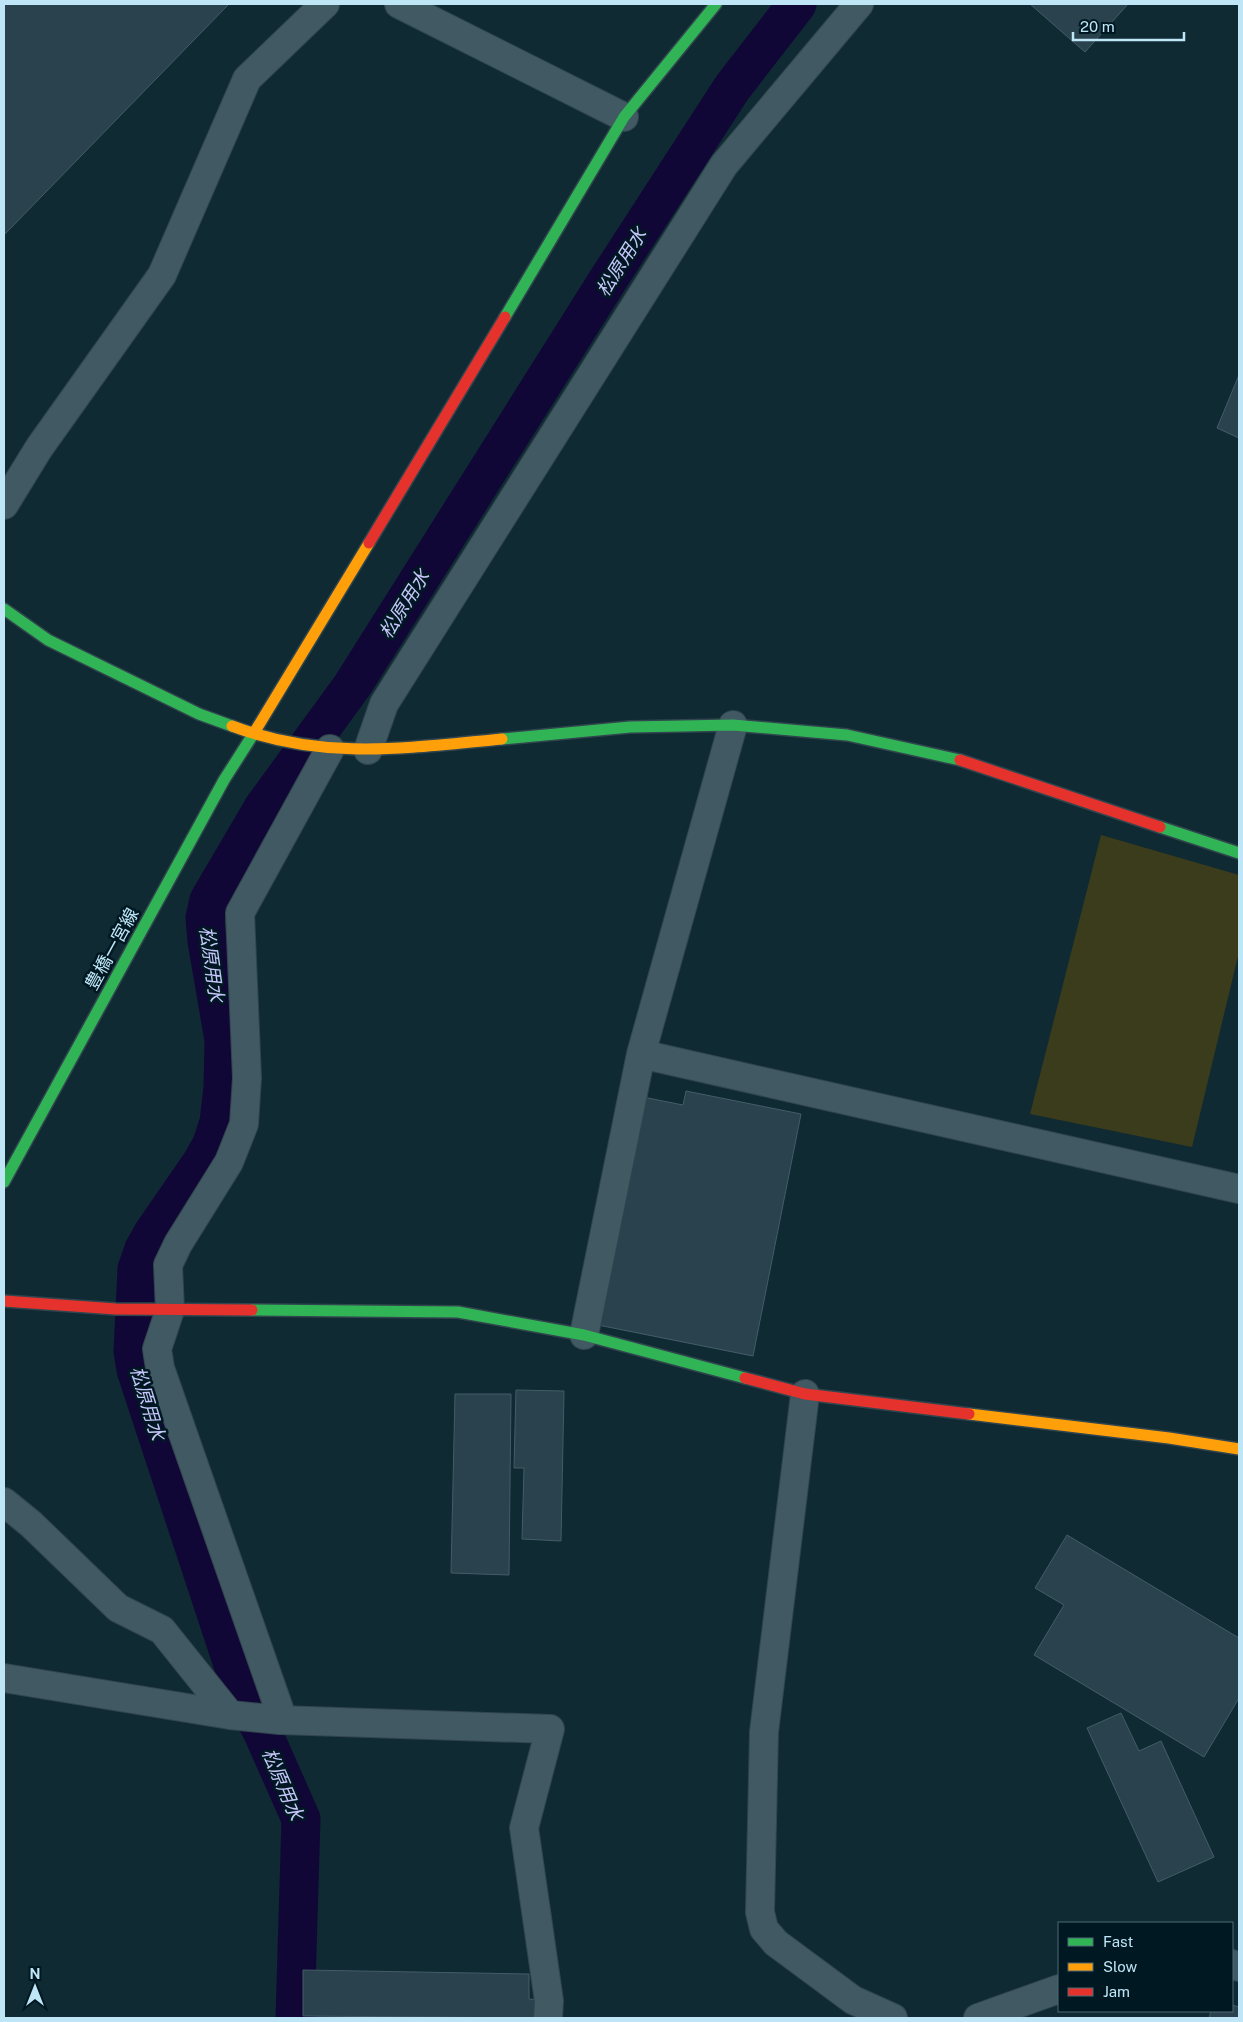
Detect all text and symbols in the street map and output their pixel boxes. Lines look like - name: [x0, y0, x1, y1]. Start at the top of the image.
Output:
- scale bar: [1073, 10, 1184, 42]
- text: 20 m: [1080, 18, 1115, 35]
- water label: 松原用水: [592, 222, 652, 300]
- water label: 松原用水: [375, 564, 435, 642]
- street label: 豊橋一宮線: [81, 904, 143, 993]
- water label: 松原用水: [196, 925, 228, 1005]
- water label: 松原用水: [126, 1363, 170, 1444]
- water label: 松原用水: [258, 1745, 309, 1825]
- legend: [1058, 1922, 1233, 2012]
- text: Fast: [1103, 1933, 1133, 1950]
- text: Slow: [1103, 1958, 1138, 1975]
- north arrow: [10, 1962, 60, 2012]
- text: N: [30, 1966, 40, 1982]
- text: Jam: [1103, 1983, 1130, 2000]

